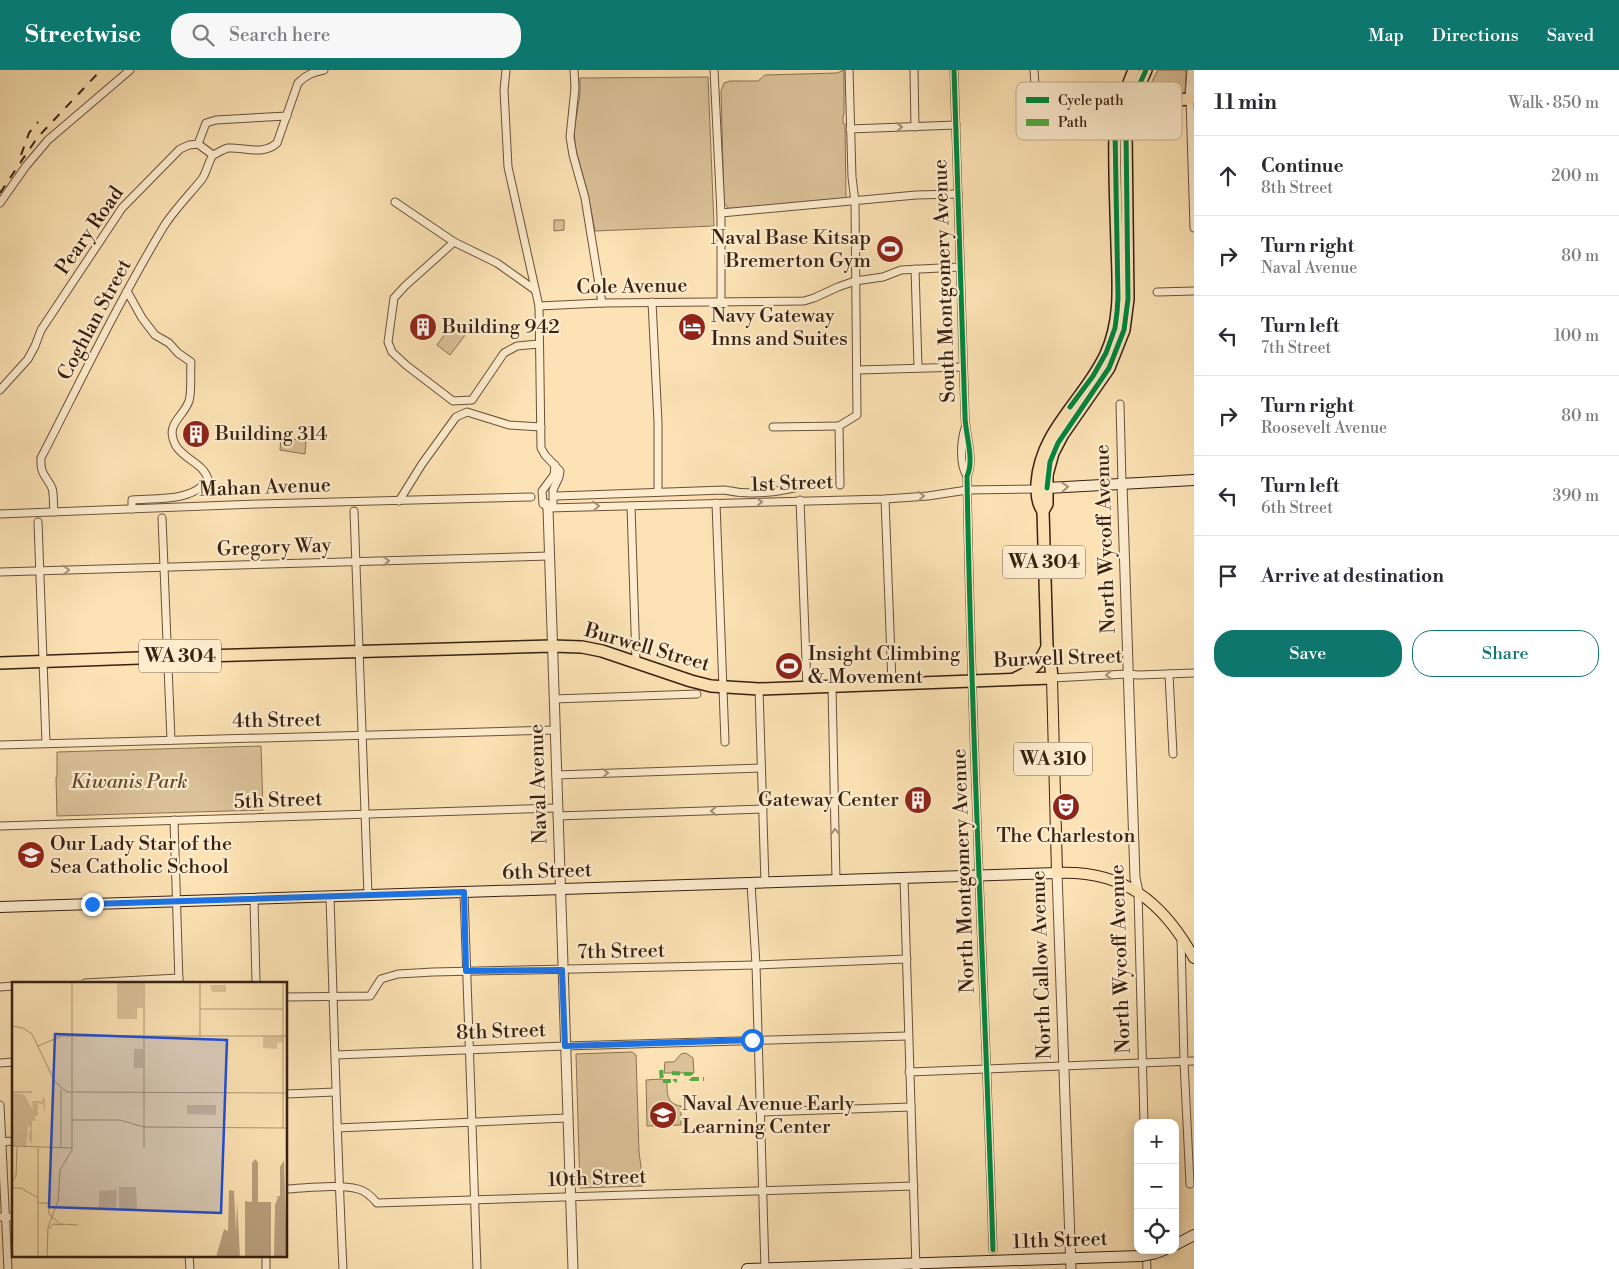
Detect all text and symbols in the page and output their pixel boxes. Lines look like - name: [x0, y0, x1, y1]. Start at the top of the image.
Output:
- search box: [171, 13, 521, 58]
- text: Streetwise: [25, 20, 141, 50]
- icon: search: [189, 21, 217, 49]
- text: Search here: [229, 23, 330, 47]
- text: Map: [1368, 24, 1404, 47]
- text: Directions: [1432, 24, 1519, 47]
- text: Saved: [1547, 24, 1594, 47]
- legend: [1016, 82, 1182, 140]
- text: 11 min: [1214, 90, 1277, 116]
- text: Cycle path: [1058, 92, 1124, 110]
- text: Walk · 850 m: [1509, 93, 1599, 113]
- text: Path: [1058, 114, 1088, 132]
- one-way arrow: [895, 122, 903, 133]
- text: Continue: [1261, 154, 1344, 178]
- street label: South Montgomery Avenue: [928, 159, 962, 403]
- icon: ahead: [1214, 162, 1242, 190]
- text: 200 m: [1551, 166, 1599, 186]
- text: 8th Street: [1261, 178, 1333, 198]
- street label: Peary Road: [50, 181, 130, 280]
- place label: Naval Base Kitsap Bremerton Gym: [711, 226, 871, 274]
- sports icon: Naval Base Kitsap Bremerton Gym: [875, 234, 905, 264]
- text: Turn right: [1261, 234, 1354, 258]
- icon: right: [1214, 242, 1242, 270]
- text: 80 m: [1561, 246, 1599, 266]
- street label: Coghlan Street: [53, 255, 137, 385]
- text: Naval Avenue: [1261, 258, 1357, 278]
- street label: Cole Avenue: [576, 274, 688, 300]
- place label: Navy Gateway Inns and Suites: [711, 304, 848, 352]
- building icon: Building 942: [408, 312, 438, 342]
- hotel icon: Navy Gateway Inns and Suites: [677, 312, 707, 342]
- text: Turn left: [1261, 314, 1340, 338]
- place label: Building 942: [441, 315, 560, 340]
- icon: left: [1214, 322, 1242, 350]
- text: 100 m: [1554, 326, 1599, 346]
- text: 7th Street: [1261, 338, 1331, 358]
- text: Turn right: [1261, 394, 1354, 418]
- icon: right: [1214, 402, 1242, 430]
- text: 80 m: [1561, 406, 1599, 426]
- text: Roosevelt Avenue: [1261, 418, 1387, 438]
- building icon: Building 314: [181, 419, 211, 449]
- place label: Building 314: [214, 422, 328, 447]
- street label: North Wycoff Avenue: [1090, 444, 1122, 634]
- street label: 1st Street: [750, 470, 834, 498]
- street label: Mahan Avenue: [199, 473, 331, 503]
- text: Turn left: [1261, 474, 1340, 498]
- one-way arrow: [1061, 481, 1069, 492]
- icon: left: [1214, 482, 1242, 510]
- text: 390 m: [1553, 486, 1599, 506]
- one-way arrow: [917, 491, 925, 502]
- one-way arrow: [755, 497, 763, 508]
- text: 6th Street: [1261, 498, 1333, 518]
- one-way arrow: [592, 501, 600, 511]
- street label: Gregory Way: [216, 533, 332, 562]
- road number: WA 304: [1003, 546, 1085, 578]
- one-way arrow: [382, 555, 390, 566]
- icon: arrive: [1214, 562, 1242, 590]
- text: Arrive at destination: [1261, 564, 1444, 588]
- one-way arrow: [62, 565, 70, 576]
- street label: Burwell Street: [581, 618, 712, 678]
- button: Save: [1214, 630, 1402, 677]
- button: Share: [1412, 630, 1599, 677]
- road number: WA 304: [139, 640, 221, 672]
- place label: Insight Climbing & Movement: [808, 642, 961, 690]
- street label: Burwell Street: [992, 644, 1123, 674]
- sports icon: Insight Climbing & Movement: [774, 651, 804, 681]
- one-way arrow: [1105, 669, 1113, 680]
- street label: 4th Street: [232, 708, 322, 734]
- street label: Naval Avenue: [524, 723, 554, 845]
- road number: WA 310: [1014, 742, 1092, 776]
- street label: North Montgomery Avenue: [947, 748, 981, 994]
- one-way arrow: [601, 768, 609, 779]
- park label: Kiwanis Park: [70, 770, 188, 795]
- building icon: Gateway Center: [903, 785, 933, 815]
- street label: 5th Street: [233, 787, 323, 815]
- place label: Gateway Center: [758, 788, 899, 813]
- theatre icon: The Charleston: [1051, 792, 1081, 822]
- one-way arrow: [710, 806, 718, 816]
- place label: The Charleston: [997, 824, 1136, 849]
- one-way arrow: [830, 827, 840, 835]
- place label: Our Lady Star of the Sea Catholic School: [50, 832, 232, 880]
- school or university icon: Our Lady Star of the Sea Catholic School: [16, 840, 46, 870]
- street label: 6th Street: [502, 858, 592, 886]
- street label: North Wycoff Avenue: [1105, 864, 1137, 1054]
- street label: North Callow Avenue: [1026, 870, 1058, 1060]
- route end: [81, 893, 104, 916]
- street label: 7th Street: [577, 939, 665, 965]
- inset map: [12, 982, 288, 1256]
- street label: 8th Street: [456, 1018, 546, 1046]
- route start: [741, 1029, 764, 1052]
- place label: Naval Avenue Early Learning Center: [682, 1092, 855, 1140]
- school or university icon: Naval Avenue Early Learning Center: [648, 1100, 678, 1130]
- map controls: [1134, 1119, 1179, 1254]
- button: +: [1134, 1119, 1179, 1164]
- button: −: [1134, 1164, 1179, 1209]
- street label: 10th Street: [547, 1165, 647, 1193]
- button: locate: [1134, 1209, 1179, 1254]
- street label: 11th Street: [1012, 1227, 1108, 1255]

